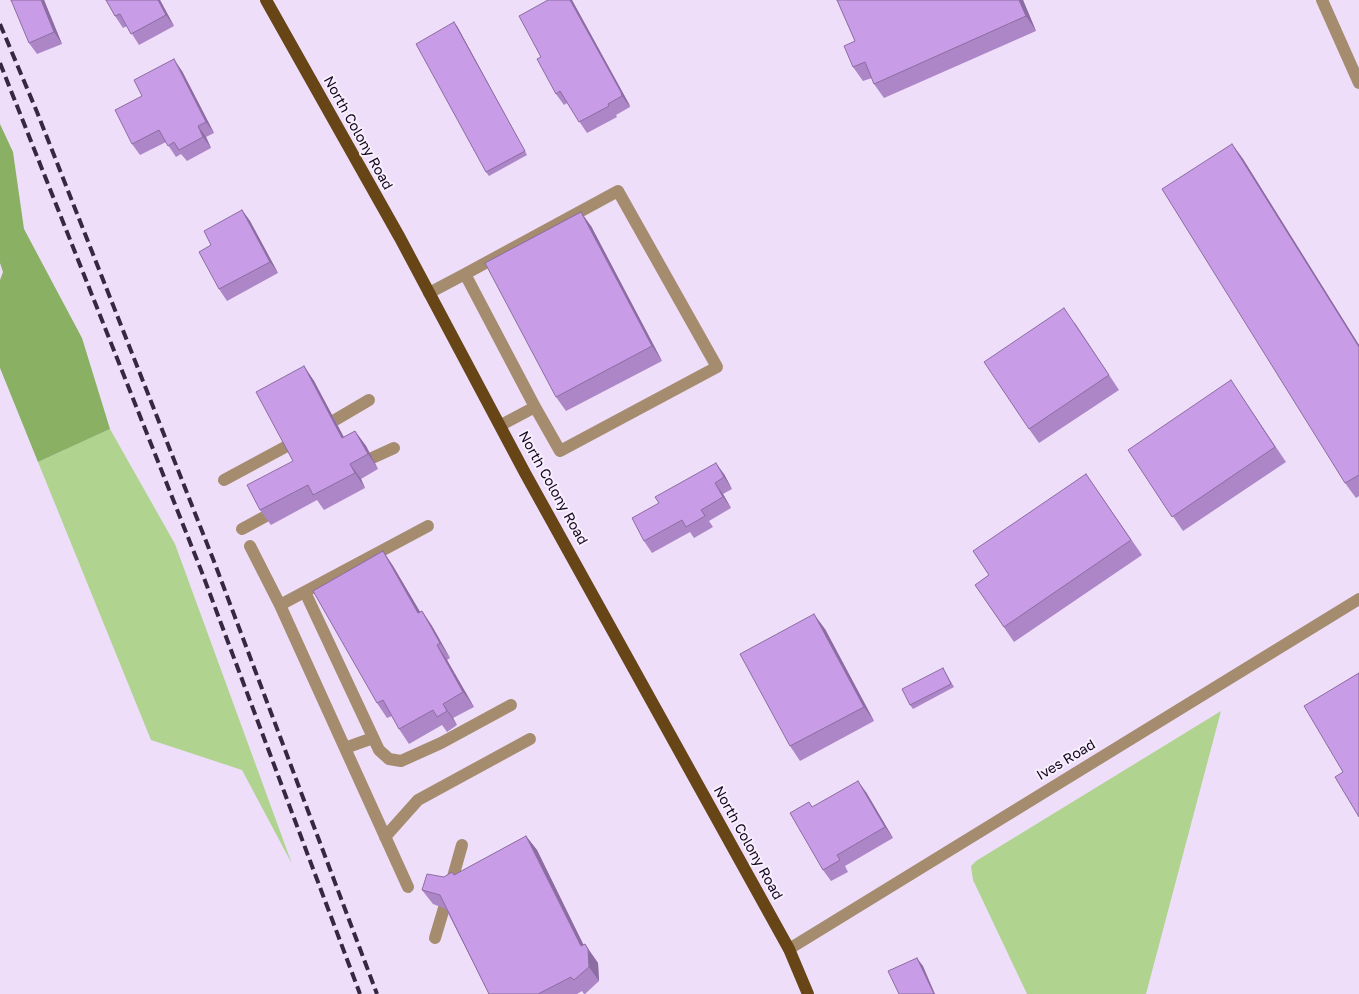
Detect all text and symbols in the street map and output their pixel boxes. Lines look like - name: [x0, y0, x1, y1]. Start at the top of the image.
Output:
- street label: North Colony Road: [320, 73, 396, 193]
- street label: North Colony Road: [515, 428, 591, 548]
- street label: Ives Road: [1034, 736, 1098, 784]
- street label: North Colony Road: [710, 783, 786, 903]

